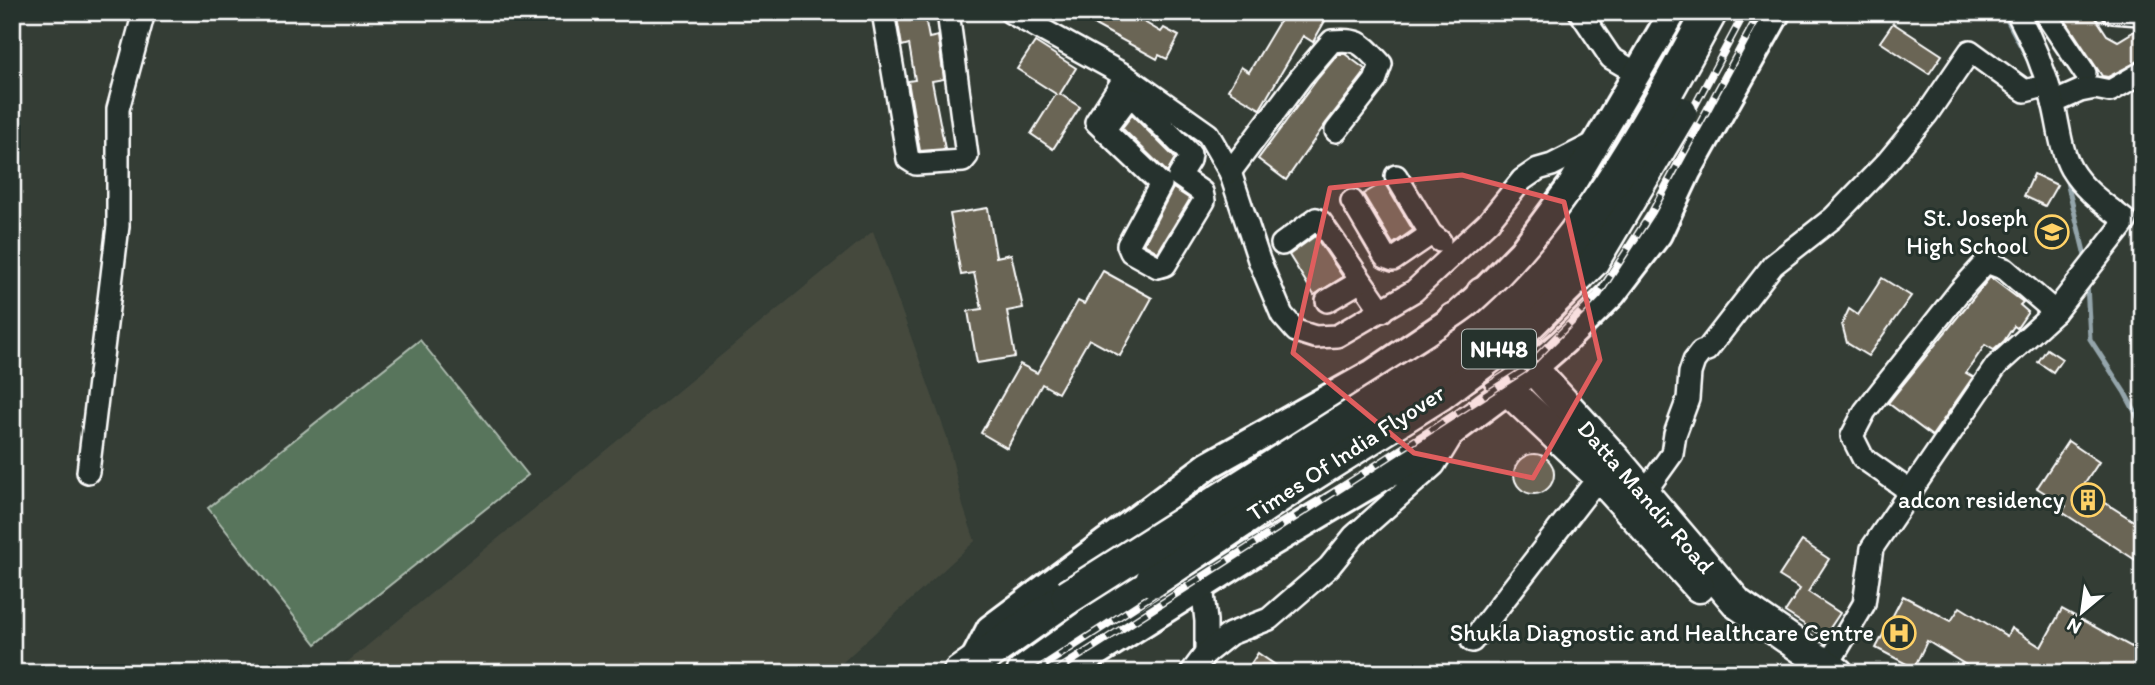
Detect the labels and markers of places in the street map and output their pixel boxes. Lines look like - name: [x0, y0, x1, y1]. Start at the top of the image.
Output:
- place label: St. Joseph High School: [1906, 203, 2028, 260]
- school or university icon: St. Joseph High School: [2033, 213, 2071, 251]
- building icon: adcon residency: [2069, 481, 2107, 519]
- place label: adcon residency: [1898, 485, 2065, 514]
- hospital icon: Shukla Diagnostic and Healthcare Centre: [1880, 614, 1918, 652]
- place label: Shukla Diagnostic and Healthcare Centre: [1450, 618, 1874, 647]

